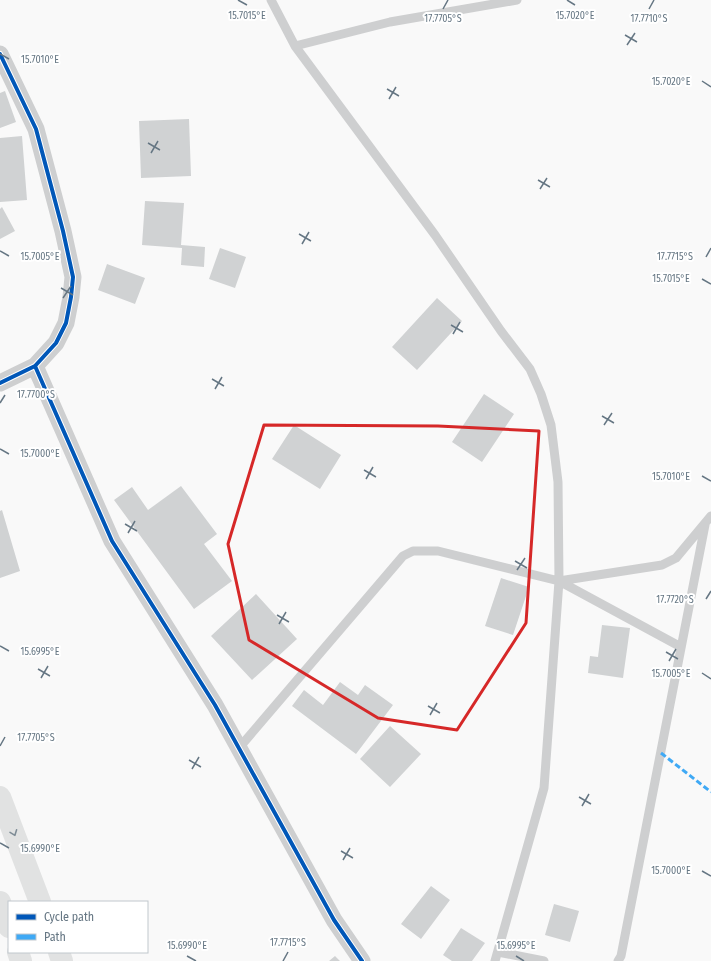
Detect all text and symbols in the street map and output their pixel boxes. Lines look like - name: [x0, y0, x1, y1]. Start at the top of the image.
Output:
- text: 15.7015°E: [228, 10, 266, 22]
- text: 15.7020°E: [556, 10, 595, 22]
- text: 17.7705°S: [424, 13, 462, 25]
- text: 17.7710°S: [631, 13, 667, 25]
- text: 15.7010°E: [21, 54, 59, 66]
- text: 15.7020°E: [652, 76, 691, 88]
- text: 15.7005°E: [21, 251, 60, 263]
- text: 17.7715°S: [657, 251, 693, 263]
- text: 15.7015°E: [652, 273, 690, 285]
- text: 17.7700°S: [17, 389, 55, 401]
- text: 15.7000°E: [20, 448, 60, 460]
- text: 15.7010°E: [652, 471, 690, 483]
- text: 17.7720°S: [656, 594, 694, 606]
- text: 15.6995°E: [21, 646, 60, 658]
- text: 15.7005°E: [652, 668, 691, 680]
- text: 17.7705°S: [17, 732, 55, 744]
- one-way arrow: [9, 830, 17, 837]
- text: 15.6990°E: [20, 843, 60, 855]
- text: 15.7000°E: [651, 865, 691, 877]
- legend: [8, 901, 148, 953]
- text: Cycle path: [44, 910, 94, 924]
- text: Path: [44, 930, 66, 944]
- text: 17.7715°S: [270, 937, 306, 949]
- text: 15.6990°E: [167, 940, 207, 952]
- text: 15.6995°E: [497, 940, 536, 952]

